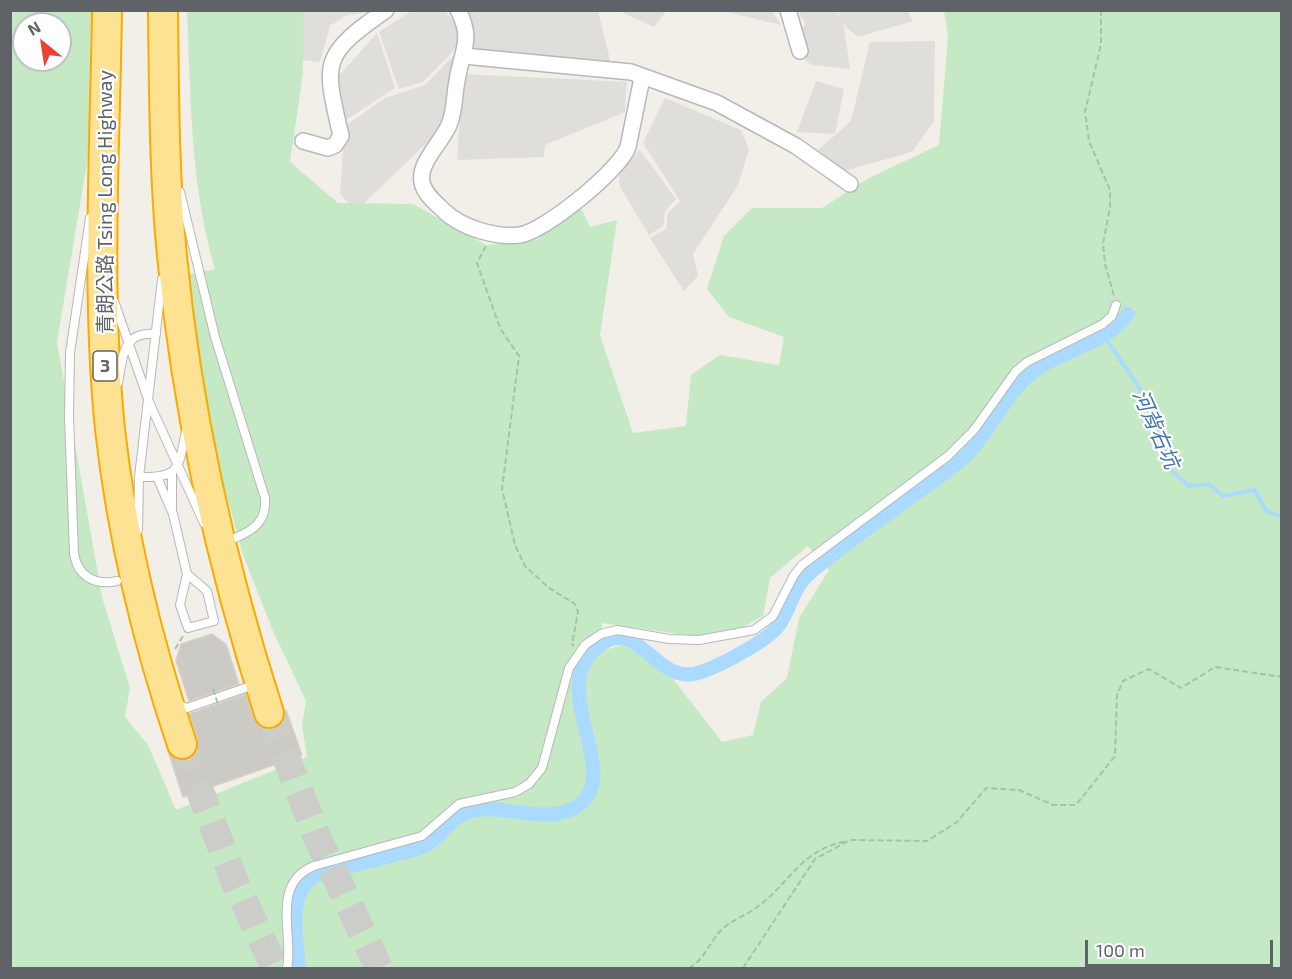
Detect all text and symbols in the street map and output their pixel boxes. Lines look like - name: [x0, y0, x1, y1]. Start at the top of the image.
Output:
- north arrow: [12, 12, 72, 72]
- text: N: [24, 17, 44, 39]
- street label: 青朗公路 Tsing Long Highway: [93, 70, 117, 334]
- road number: 3: [93, 351, 117, 381]
- water label: 河背右坑: [1127, 386, 1185, 472]
- scale bar: [1088, 928, 1276, 966]
- text: 100 m: [1096, 939, 1145, 961]

